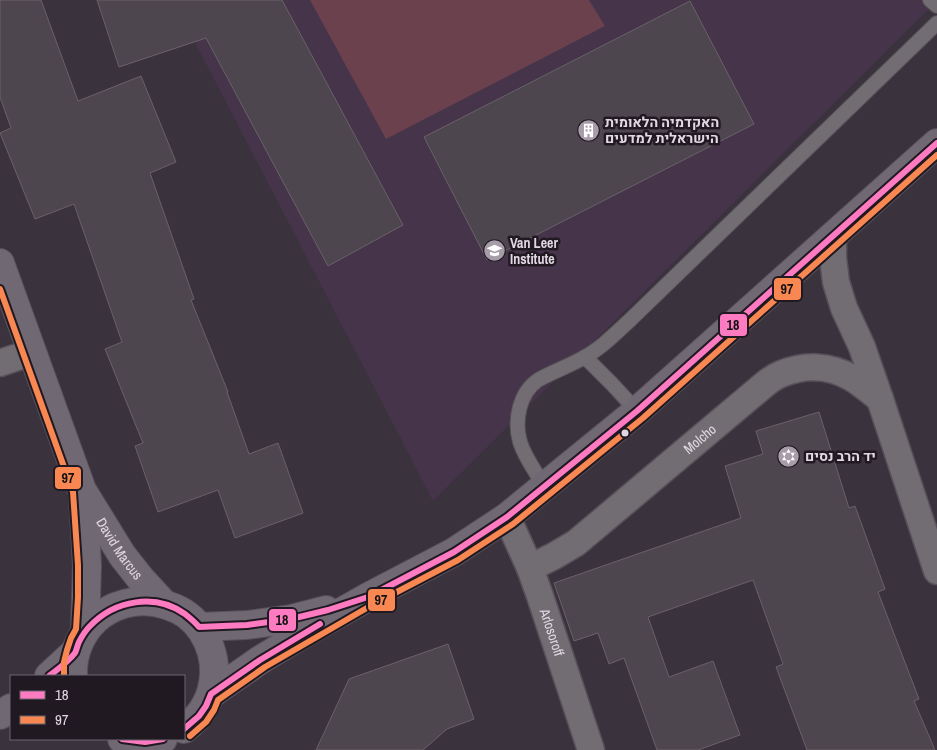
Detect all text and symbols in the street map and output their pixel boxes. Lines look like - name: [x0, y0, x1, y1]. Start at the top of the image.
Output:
- place label: האקדמיה הלאומית הישראלית למדעים: [605, 113, 719, 147]
- building icon: האקדמיה הלאומית הישראלית למדעים: [577, 118, 601, 142]
- place label: Van Leer Institute: [510, 234, 558, 268]
- school or university icon: Van Leer Institute: [482, 239, 506, 263]
- line badge: 97: [773, 277, 802, 301]
- text: 97: [781, 280, 794, 298]
- line badge: 18: [719, 313, 748, 337]
- text: 18: [727, 316, 739, 334]
- street label: Molcho: [680, 420, 720, 458]
- unlabelled marker: [620, 428, 630, 438]
- synagogue icon: יד הרב נסים: [777, 444, 801, 468]
- place label: יד הרב נסים: [805, 447, 876, 465]
- line badge: 97: [54, 466, 82, 490]
- text: 97: [62, 469, 75, 487]
- street label: David Marcus: [92, 514, 147, 583]
- line badge: 97: [367, 588, 396, 612]
- text: 97: [375, 591, 388, 609]
- street label: Arlosoroff: [535, 605, 569, 659]
- line badge: 18: [268, 608, 297, 632]
- text: 18: [276, 611, 288, 629]
- legend: [10, 675, 185, 740]
- text: 18: [55, 684, 69, 705]
- text: 97: [55, 709, 69, 730]

